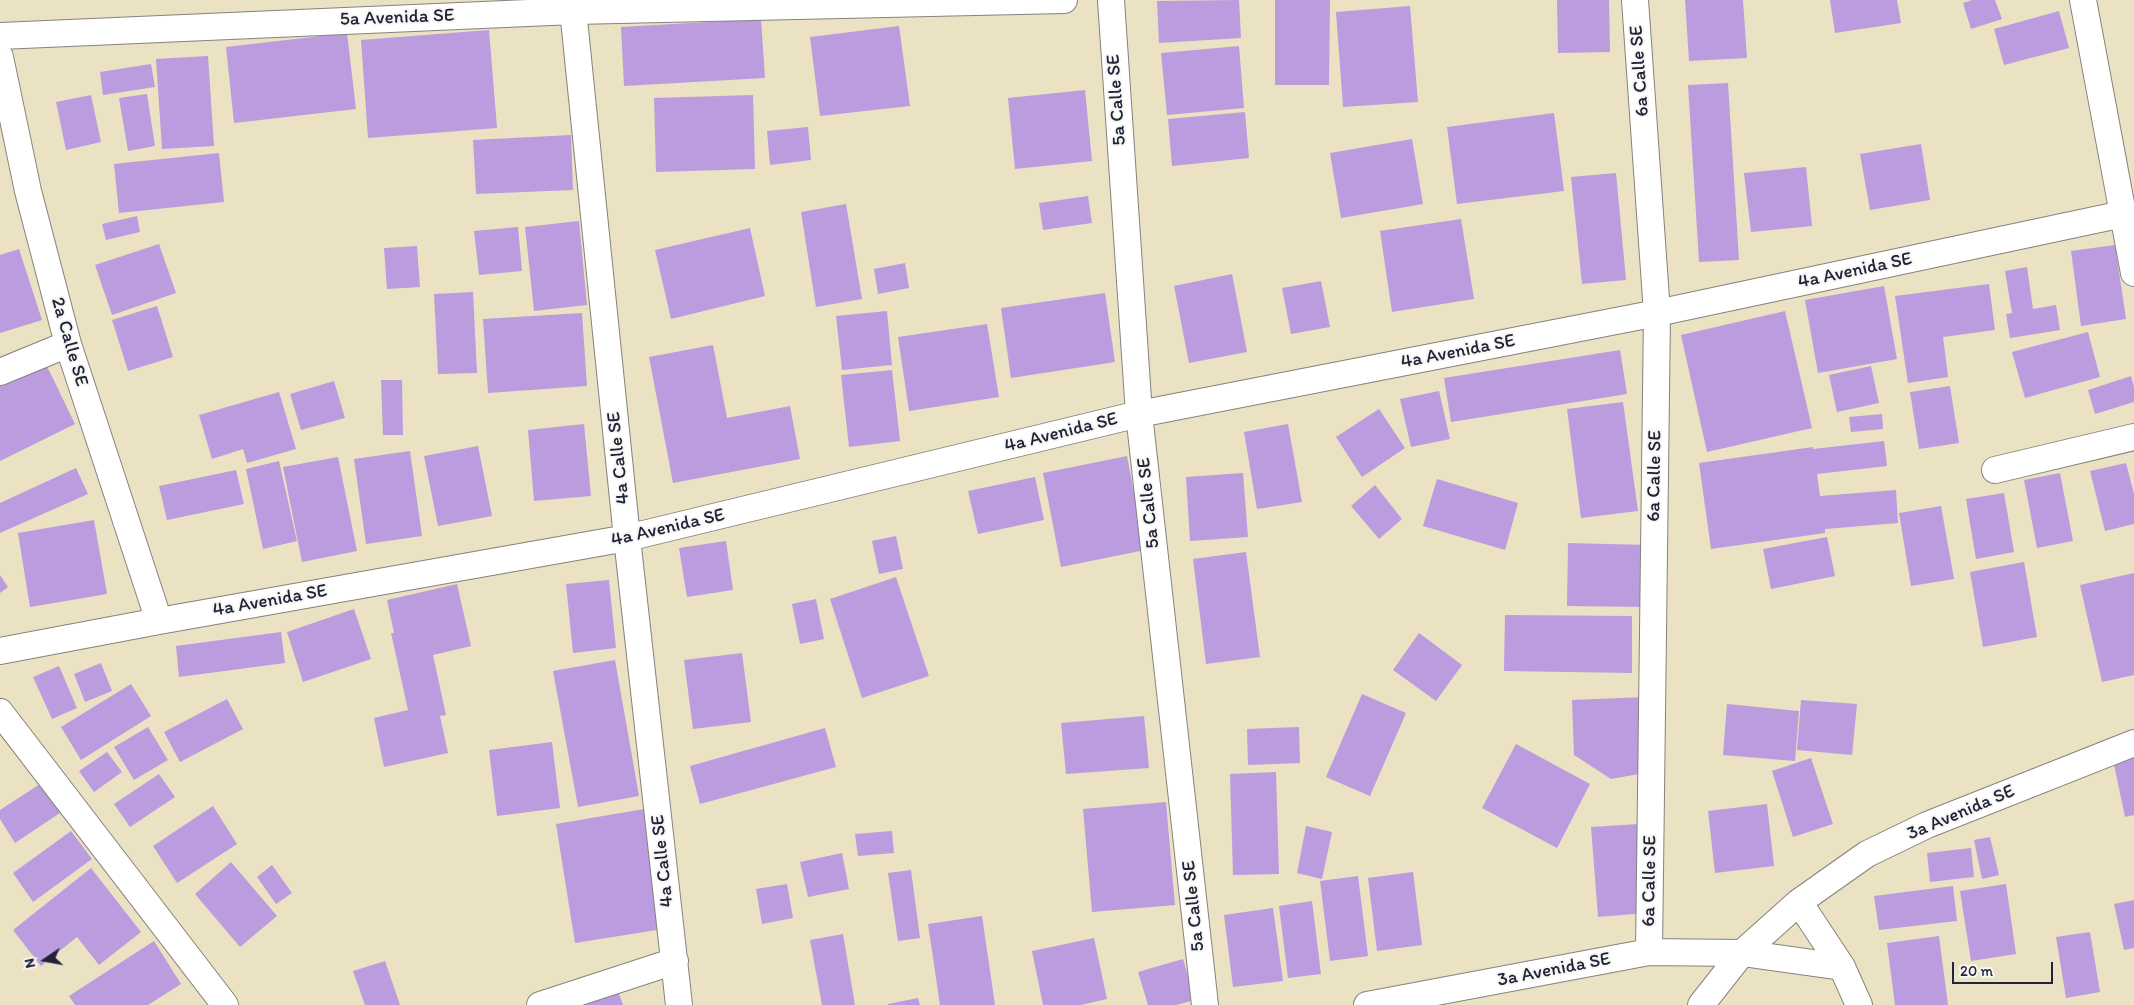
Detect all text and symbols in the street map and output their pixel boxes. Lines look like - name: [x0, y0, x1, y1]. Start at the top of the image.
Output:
- street label: 5a Avenida SE: [339, 5, 455, 31]
- street label: 6a Calle SE: [1625, 25, 1655, 117]
- street label: 5a Calle SE: [1102, 54, 1132, 146]
- street label: 4a Avenida SE: [1796, 248, 1914, 294]
- street label: 2a Calle SE: [45, 295, 93, 389]
- street label: 4a Avenida SE: [1399, 330, 1517, 374]
- street label: 4a Avenida SE: [1002, 408, 1120, 458]
- street label: 4a Calle SE: [603, 411, 635, 505]
- street label: 6a Calle SE: [1643, 430, 1667, 522]
- street label: 5a Calle SE: [1133, 456, 1165, 550]
- street label: 4a Avenida SE: [609, 504, 727, 552]
- street label: 4a Avenida SE: [211, 580, 329, 622]
- street label: 3a Avenida SE: [1904, 780, 2018, 846]
- street label: 4a Calle SE: [647, 814, 679, 908]
- street label: 6a Calle SE: [1638, 835, 1662, 927]
- street label: 5a Calle SE: [1178, 859, 1210, 953]
- north arrow: [20, 935, 70, 985]
- street label: 3a Avenida SE: [1495, 948, 1613, 992]
- scale bar: [1954, 952, 2055, 984]
- text: N: [21, 957, 39, 970]
- text: 20 m: [1960, 962, 1993, 980]

